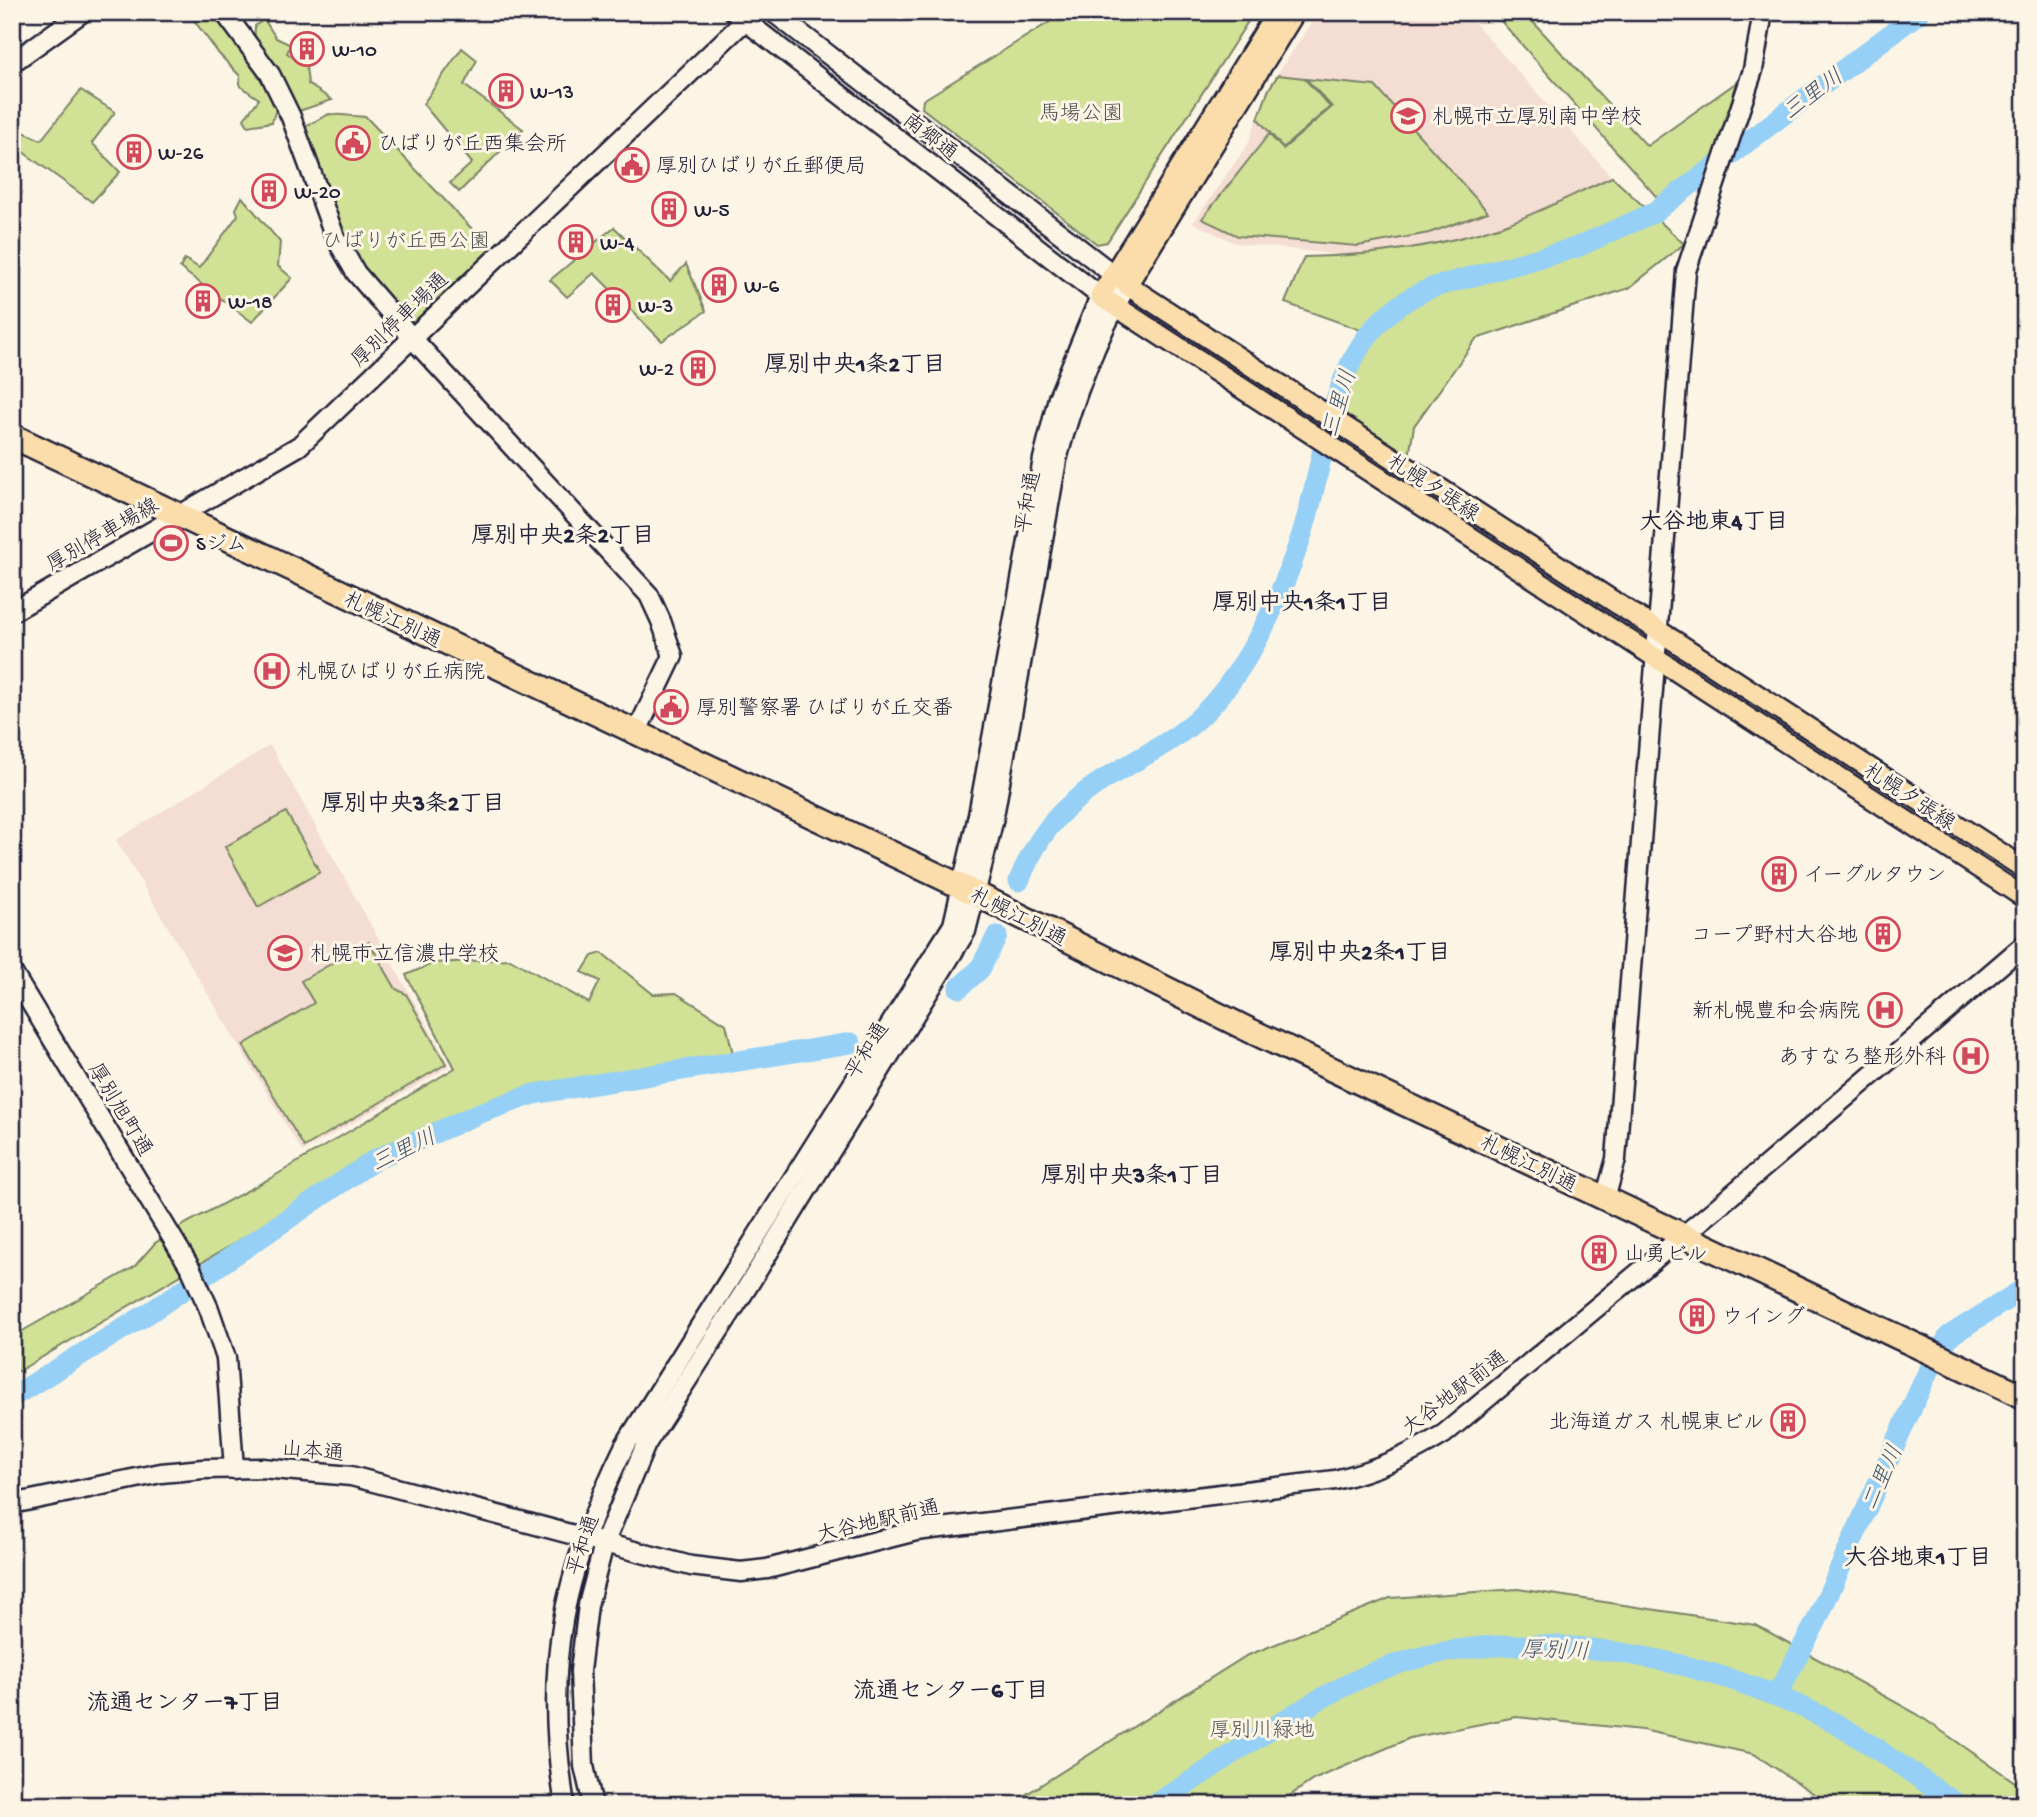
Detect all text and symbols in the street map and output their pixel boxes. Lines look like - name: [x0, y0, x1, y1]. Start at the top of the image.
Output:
- building icon: W-10: [288, 30, 326, 68]
- place label: W-10: [332, 40, 377, 65]
- water label: 三里川: [1778, 64, 1850, 127]
- building icon: W-13: [487, 72, 525, 110]
- place label: W-13: [530, 82, 574, 107]
- school or university icon: 札幌市立厚別南中学校: [1389, 97, 1427, 135]
- park label: 馬場公園: [1039, 103, 1123, 128]
- place label: 札幌市立厚別南中学校: [1432, 105, 1642, 132]
- street label: 南郷通: [896, 108, 963, 168]
- public building icon: ひばりが丘西集会所: [334, 124, 372, 162]
- place label: ひばりが丘西集会所: [378, 132, 567, 159]
- building icon: W-26: [115, 133, 153, 171]
- place label: W-26: [158, 143, 204, 168]
- public building icon: 厚別ひばりが丘郵便局: [613, 146, 651, 184]
- place label: 厚別ひばりが丘郵便局: [656, 155, 866, 181]
- building icon: W-20: [250, 172, 288, 210]
- place label: W-20: [294, 182, 341, 207]
- building icon: W-5: [650, 190, 688, 228]
- place label: W-5: [694, 200, 730, 225]
- building icon: W-4: [557, 223, 595, 261]
- park label: ひばりが丘西公園: [322, 230, 490, 256]
- place label: W-4: [600, 233, 634, 258]
- building icon: W-6: [700, 266, 738, 304]
- street label: 厚別停車場通: [346, 267, 455, 374]
- place label: W-6: [744, 276, 779, 301]
- building icon: W-18: [184, 282, 222, 320]
- building icon: W-3: [594, 286, 632, 324]
- place label: W-18: [228, 292, 272, 317]
- place label: W-3: [638, 296, 673, 321]
- building icon: W-2: [679, 349, 717, 387]
- district label: 厚別中央1条2丁目: [764, 351, 946, 380]
- place label: W-2: [639, 359, 674, 384]
- water label: 三里川: [1318, 367, 1364, 441]
- street label: 札幌夕張線: [1381, 450, 1483, 529]
- street label: 平和通: [1012, 469, 1048, 536]
- street label: 厚別停車場線: [42, 493, 165, 579]
- district label: 大谷地東4丁目: [1640, 509, 1788, 537]
- district label: 厚別中央2条2丁目: [471, 522, 655, 551]
- sports icon: Sジム: [152, 524, 190, 562]
- place label: Sジム: [196, 534, 247, 559]
- street label: 札幌江別通: [339, 588, 445, 656]
- district label: 厚別中央1条1丁目: [1212, 589, 1392, 618]
- hospital icon: 札幌ひばりが丘病院: [253, 652, 291, 690]
- place label: 札幌ひばりが丘病院: [296, 661, 485, 687]
- public building icon: 厚別警察署 ひばりが丘交番: [652, 688, 690, 726]
- place label: 厚別警察署 ひばりが丘交番: [696, 696, 953, 723]
- street label: 札幌夕張線: [1857, 759, 1959, 838]
- district label: 厚別中央3条2丁目: [321, 790, 505, 819]
- building icon: イーグルタウン: [1760, 855, 1798, 893]
- place label: イーグルタウン: [1803, 864, 1946, 890]
- street label: 札幌江別通: [965, 883, 1070, 954]
- building icon: コープ野村大谷地: [1864, 915, 1902, 953]
- place label: コープ野村大谷地: [1691, 924, 1858, 950]
- school or university icon: 札幌市立信濃中学校: [266, 934, 304, 972]
- district label: 厚別中央2条1丁目: [1269, 939, 1451, 968]
- place label: 札幌市立信濃中学校: [310, 942, 499, 969]
- hospital icon: 新札幌豊和会病院: [1866, 991, 1904, 1029]
- place label: 新札幌豊和会病院: [1692, 999, 1860, 1026]
- street label: 平和通: [841, 1018, 896, 1085]
- hospital icon: あすなろ整形外科: [1952, 1037, 1990, 1075]
- place label: あすなろ整形外科: [1778, 1045, 1946, 1072]
- street label: 厚別旭町通: [80, 1059, 157, 1162]
- water label: 三里川: [368, 1125, 441, 1179]
- street label: 札幌江別通: [1475, 1131, 1581, 1200]
- district label: 厚別中央3条1丁目: [1041, 1162, 1223, 1191]
- building icon: 山勇ビル: [1580, 1234, 1618, 1272]
- place label: 山勇ビル: [1624, 1243, 1708, 1269]
- building icon: ウイング: [1678, 1297, 1716, 1335]
- place label: ウイング: [1722, 1306, 1805, 1332]
- street label: 大谷地駅前通: [1398, 1346, 1514, 1443]
- building icon: 北海道ガス 札幌東ビル: [1769, 1402, 1807, 1440]
- place label: 北海道ガス 札幌東ビル: [1549, 1410, 1764, 1437]
- street label: 山本通: [280, 1437, 345, 1469]
- water label: 二里川: [1858, 1441, 1911, 1515]
- street label: 大谷地駅前通: [814, 1496, 943, 1550]
- street label: 平和通: [563, 1512, 607, 1580]
- district label: 大谷地東1丁目: [1844, 1545, 1992, 1573]
- water label: 厚別川: [1520, 1637, 1590, 1667]
- district label: 流通センター6丁目: [853, 1678, 1049, 1706]
- district label: 流通センター7丁目: [87, 1690, 283, 1718]
- park label: 厚別川緑地: [1210, 1719, 1315, 1745]

